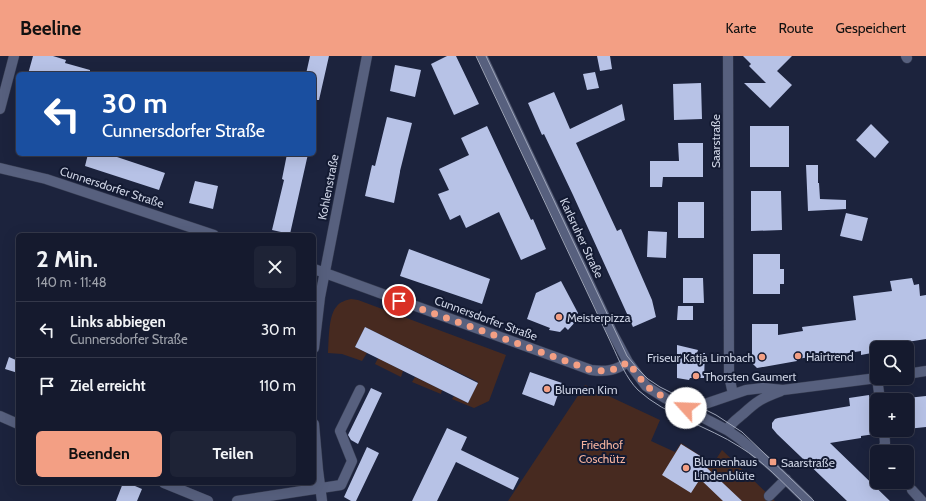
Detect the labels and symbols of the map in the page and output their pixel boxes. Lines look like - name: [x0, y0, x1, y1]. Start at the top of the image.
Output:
- street label: Saarstraße: [708, 114, 723, 168]
- street label: Kohlenstraße: [314, 153, 342, 221]
- street label: Cunnersdorfer Straße: [58, 163, 166, 211]
- street label: Karlsruher Straße: [557, 196, 607, 280]
- pin: [382, 284, 416, 318]
- street label: Cunnersdorfer Straße: [432, 292, 540, 344]
- place label: Meisterpizza: [567, 310, 631, 325]
- marker: Meisterpizza: [554, 312, 564, 322]
- place label: Hairtrend: [806, 349, 854, 364]
- place label: Friseur Katja Limbach: [647, 350, 754, 365]
- marker: Hairtrend: [793, 351, 803, 361]
- marker: Friseur Katja Limbach: [757, 352, 767, 362]
- place label: Thorsten Gaumert: [704, 369, 796, 384]
- marker: Thorsten Gaumert: [691, 371, 701, 381]
- place label: Blumen Kim: [555, 382, 617, 397]
- marker: Blumen Kim: [542, 384, 552, 394]
- position arrow: [665, 387, 707, 429]
- park label: Friedhof Coschütz: [579, 437, 626, 466]
- place label: Blumenhaus Lindenblüte: [694, 454, 757, 483]
- place label: Saarstraße: [781, 455, 835, 470]
- marker: Saarstraße: [768, 457, 778, 467]
- marker: Blumenhaus Lindenblüte: [681, 463, 691, 473]

